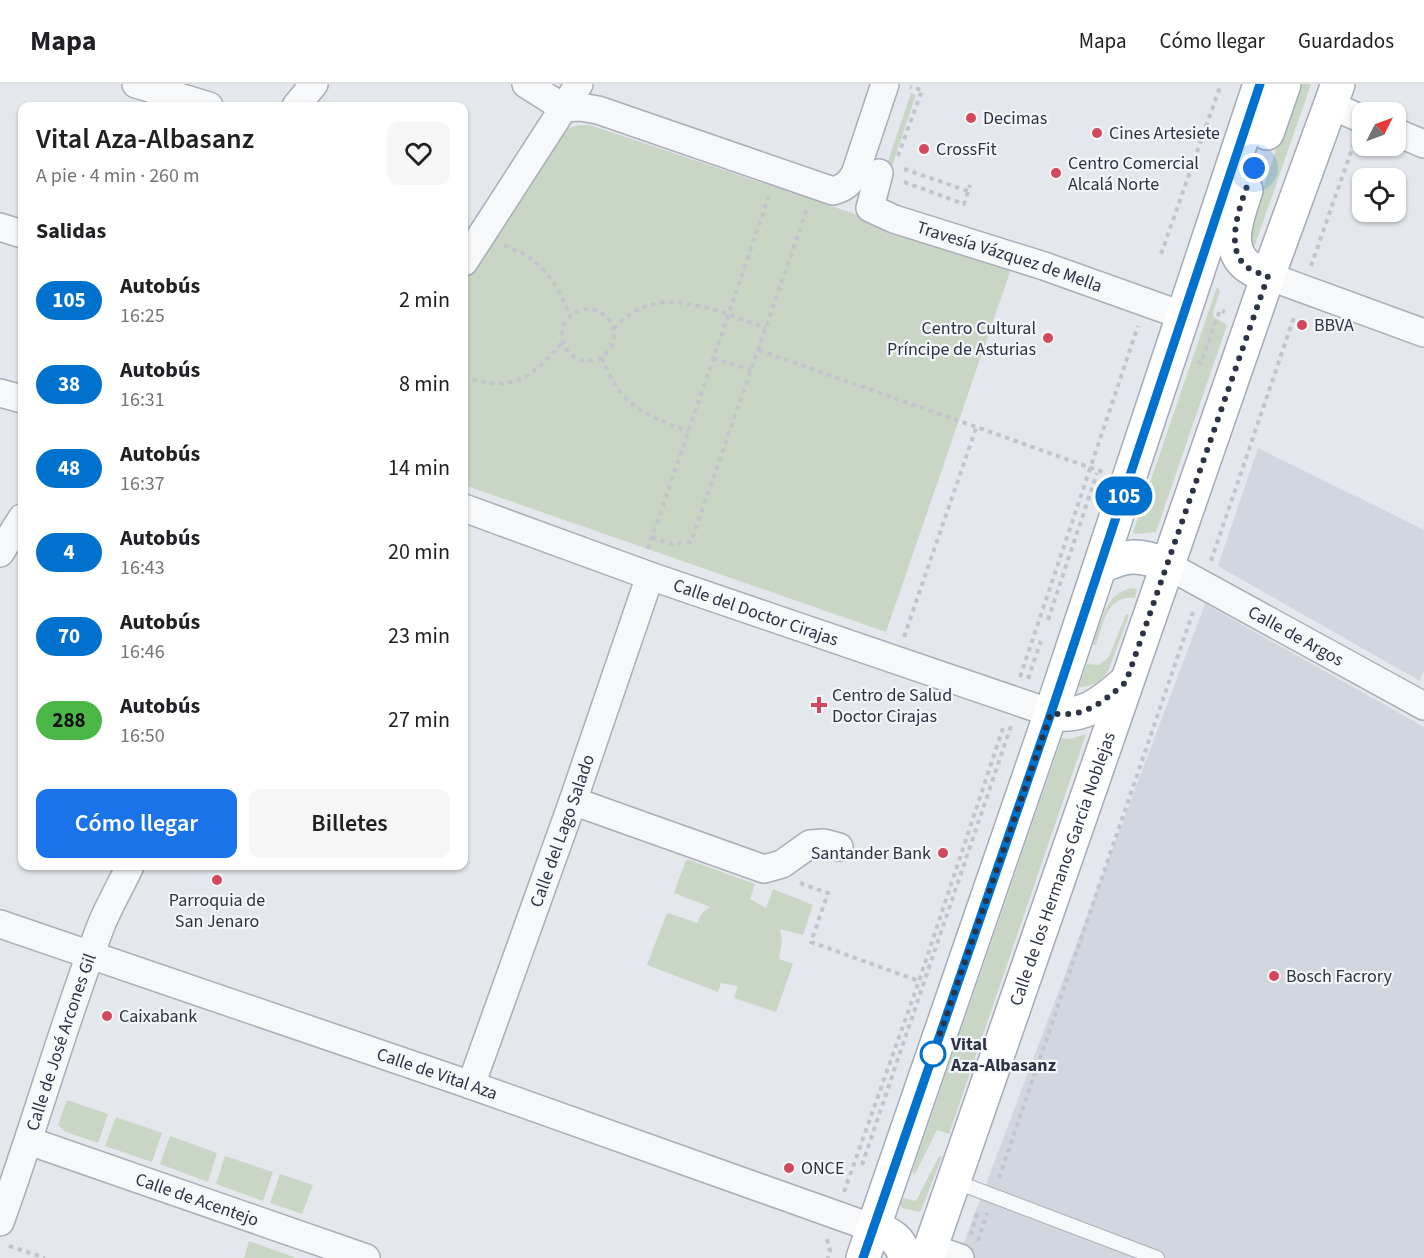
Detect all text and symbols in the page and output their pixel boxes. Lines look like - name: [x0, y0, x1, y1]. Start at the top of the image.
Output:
- text: Mapa: [30, 21, 97, 61]
- text: Mapa: [1079, 26, 1127, 56]
- text: Cómo llegar: [1160, 26, 1265, 56]
- text: Guardados: [1298, 26, 1394, 56]
- north arrow: [1352, 102, 1406, 156]
- map controls: [1352, 102, 1406, 222]
- place label: Decimas: [983, 106, 1047, 131]
- marker: Decimas: [964, 111, 978, 125]
- text: Vital Aza-Albasanz: [36, 119, 254, 159]
- place label: Cines Artesiete: [1109, 121, 1220, 146]
- button: heart: [387, 122, 450, 185]
- marker: Cines Artesiete: [1090, 126, 1104, 140]
- place label: CrossFit: [936, 137, 997, 162]
- marker: CrossFit: [917, 142, 931, 156]
- place label: Centro Comercial Alcalá Norte: [1068, 151, 1199, 197]
- your location: [1239, 153, 1269, 183]
- text: A pie · 4 min · 260 m: [36, 162, 200, 190]
- marker: Centro Comercial Alcalá Norte: [1049, 166, 1063, 180]
- button: locate: [1352, 168, 1406, 222]
- text: Salidas: [36, 215, 106, 247]
- street label: Travesía Vázquez de Mella: [913, 215, 1106, 299]
- text: Autobús: [120, 270, 200, 302]
- text: 2 min: [399, 284, 450, 316]
- text: 105: [52, 285, 86, 315]
- text: 16:25: [120, 302, 165, 330]
- place label: BBVA: [1314, 313, 1354, 338]
- place label: Centro Cultural Príncipe de Asturias: [887, 316, 1036, 362]
- marker: BBVA: [1295, 318, 1309, 332]
- marker: Centro Cultural Príncipe de Asturias: [1041, 331, 1055, 345]
- text: Autobús: [120, 354, 200, 386]
- text: 8 min: [399, 368, 450, 400]
- text: 38: [58, 369, 80, 399]
- text: 16:31: [120, 386, 165, 414]
- text: Autobús: [120, 438, 200, 470]
- text: 14 min: [388, 452, 450, 484]
- text: 48: [58, 453, 80, 483]
- text: 16:37: [120, 470, 165, 498]
- line badge: 105: [1090, 476, 1158, 516]
- text: 105: [1107, 481, 1141, 511]
- text: Autobús: [120, 522, 200, 554]
- text: 20 min: [388, 536, 450, 568]
- text: 4: [63, 537, 75, 567]
- text: 16:43: [120, 554, 165, 582]
- street label: Calle del Doctor Cirajas: [670, 573, 842, 653]
- street label: Calle de Argos: [1243, 600, 1348, 673]
- text: Autobús: [120, 606, 200, 638]
- text: 23 min: [388, 620, 450, 652]
- text: 70: [58, 621, 80, 651]
- text: 16:46: [120, 638, 165, 666]
- place label: Centro de Salud Doctor Cirajas: [832, 683, 952, 729]
- text: Autobús: [120, 690, 200, 722]
- marker: Centro de Salud Doctor Cirajas: [810, 696, 828, 714]
- text: 27 min: [388, 704, 450, 736]
- text: 288: [52, 705, 86, 735]
- text: 16:50: [120, 722, 165, 750]
- street label: Calle de los Hermanos García Noblejas: [1004, 729, 1122, 1009]
- street label: Calle del Lago Salado: [524, 751, 601, 911]
- button: Cómo llegar: [36, 789, 237, 858]
- button: Billetes: [249, 789, 450, 858]
- place label: Santander Bank: [811, 841, 931, 866]
- marker: Santander Bank: [936, 846, 950, 860]
- marker: Parroquia de San Jenaro: [210, 873, 224, 887]
- place label: Parroquia de San Jenaro: [169, 888, 265, 934]
- street label: Calle de José Arcones Gil: [20, 950, 103, 1134]
- place label: Bosch Facrory: [1286, 964, 1393, 989]
- marker: Bosch Facrory: [1267, 969, 1281, 983]
- place label: Caixabank: [119, 1004, 197, 1029]
- marker: Caixabank: [100, 1009, 114, 1023]
- place label: Vital Aza-Albasanz: [950, 1032, 1056, 1078]
- marker: Vital Aza-Albasanz: [920, 1041, 946, 1067]
- street label: Calle de Vital Aza: [373, 1042, 501, 1106]
- place label: ONCE: [801, 1156, 844, 1181]
- marker: ONCE: [782, 1161, 796, 1175]
- street label: Calle de Acentejo: [132, 1167, 262, 1233]

